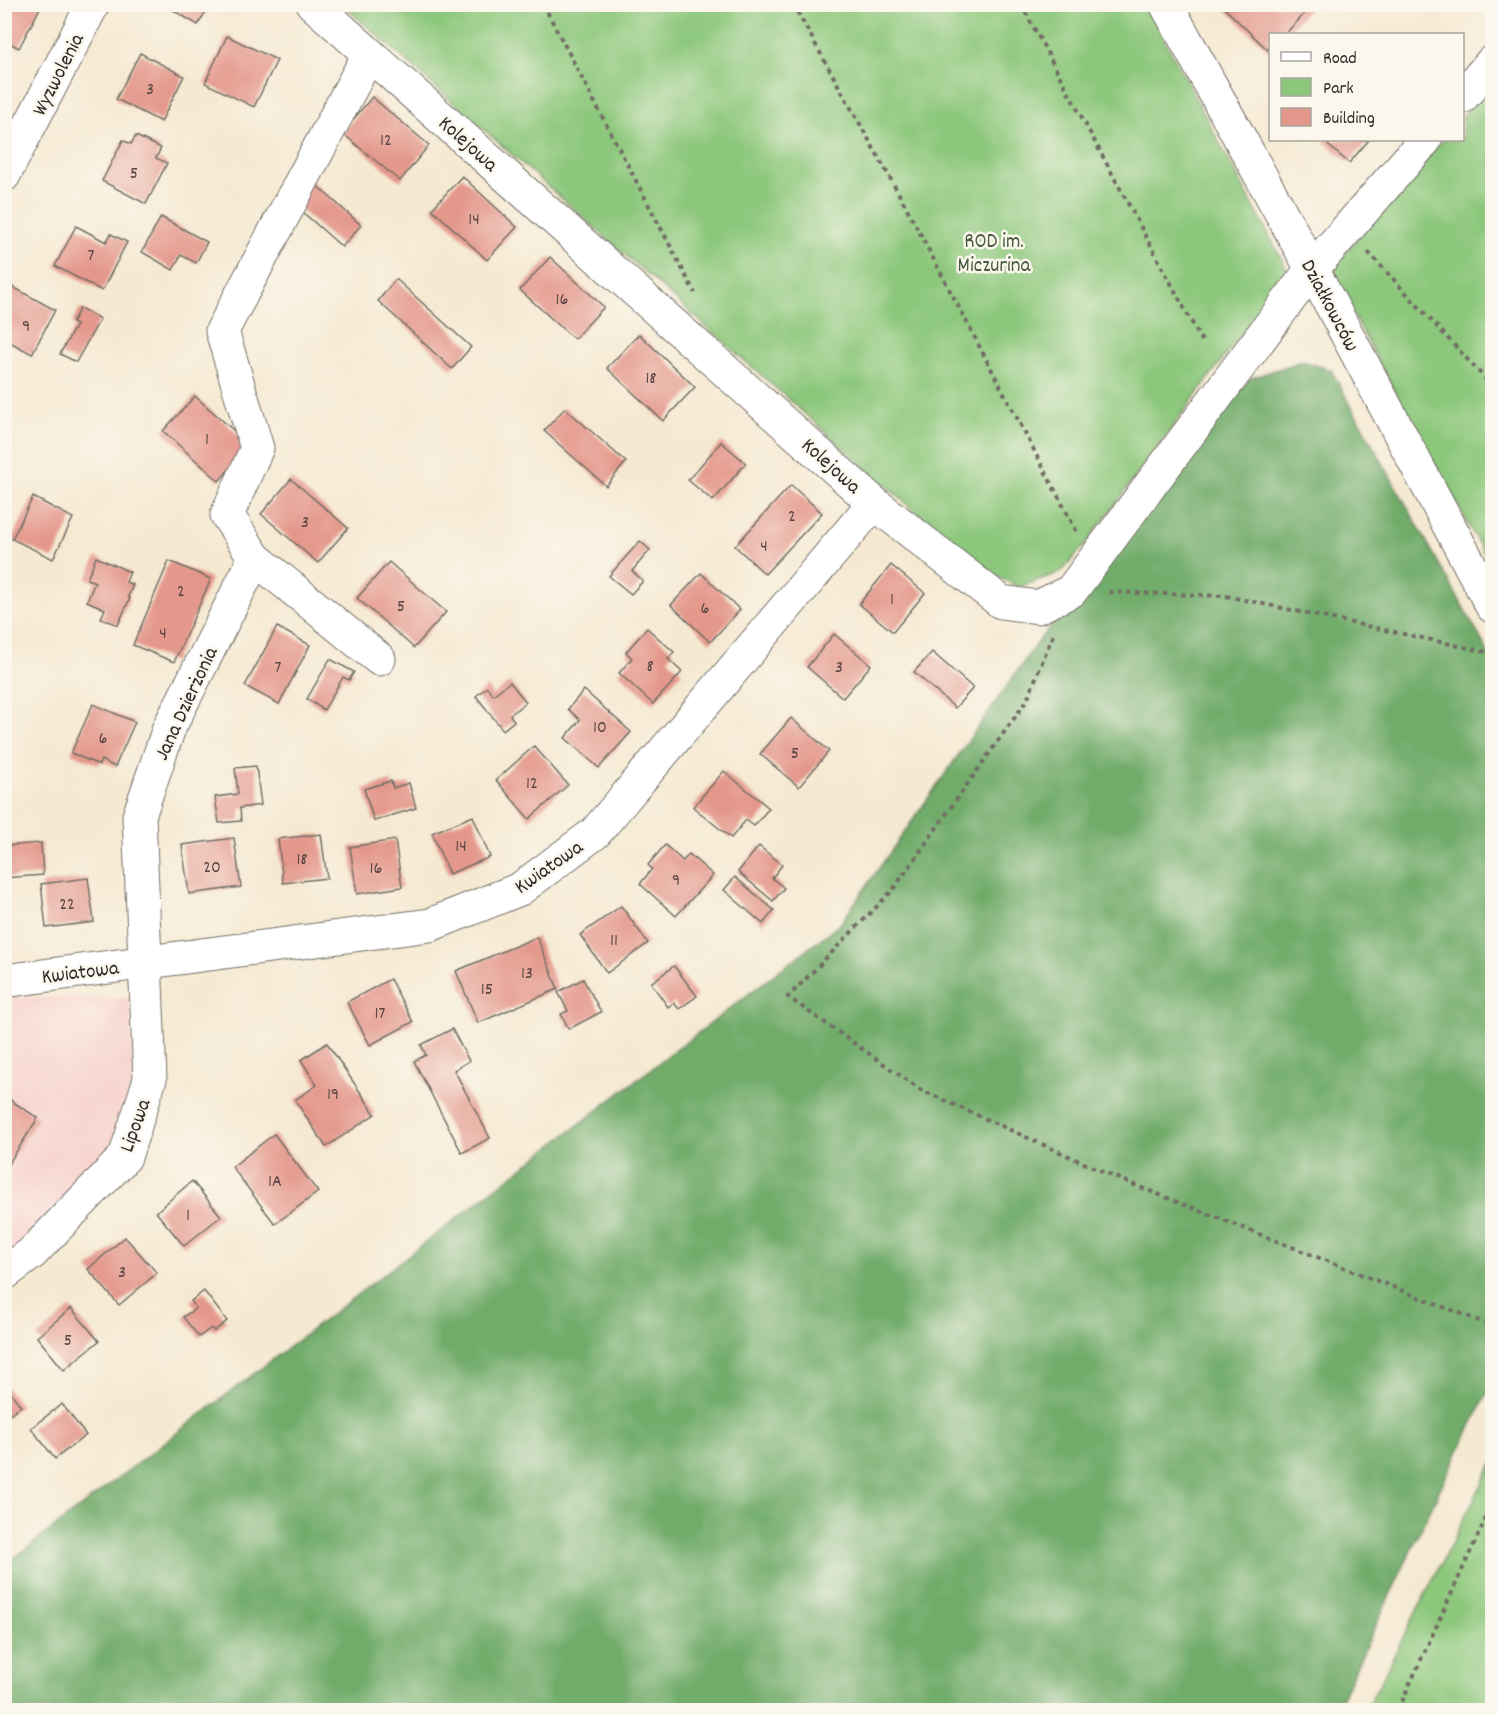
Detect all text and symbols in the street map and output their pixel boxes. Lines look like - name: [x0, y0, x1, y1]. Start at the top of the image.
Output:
- street label: Wyzwolenia: [26, 28, 94, 122]
- legend: [1269, 33, 1464, 141]
- text: Road: [1323, 47, 1357, 72]
- text: Park: [1323, 77, 1354, 102]
- house number: 3: [146, 78, 154, 103]
- text: Building: [1323, 107, 1375, 132]
- street label: Kolejowa: [430, 110, 504, 181]
- house number: 12: [380, 129, 392, 154]
- house number: 5: [130, 162, 138, 187]
- house number: 14: [468, 208, 480, 233]
- park label: ROD im. Miczurina: [958, 228, 1032, 282]
- house number: 7: [88, 244, 95, 269]
- street label: Działkowców: [1291, 255, 1365, 358]
- house number: 16: [556, 288, 568, 313]
- house number: 9: [22, 315, 30, 340]
- house number: 18: [645, 367, 657, 392]
- house number: 1: [205, 428, 209, 453]
- street label: Kolejowa: [793, 432, 867, 503]
- house number: 2: [788, 505, 796, 530]
- house number: 3: [301, 511, 309, 536]
- house number: 4: [760, 535, 768, 560]
- house number: 2: [177, 580, 185, 605]
- house number: 1: [890, 588, 894, 613]
- house number: 5: [397, 595, 405, 620]
- house number: 6: [701, 597, 709, 622]
- house number: 4: [159, 622, 167, 647]
- street label: Jana Dzierżonia: [148, 641, 228, 766]
- house number: 8: [646, 655, 654, 680]
- house number: 7: [275, 656, 282, 681]
- house number: 3: [835, 656, 843, 681]
- house number: 10: [593, 716, 607, 741]
- house number: 6: [99, 727, 107, 752]
- house number: 5: [791, 742, 799, 767]
- house number: 12: [526, 772, 538, 797]
- street label: Kwiatowa: [509, 833, 591, 903]
- house number: 14: [455, 835, 467, 860]
- house number: 18: [296, 848, 308, 873]
- house number: 20: [203, 856, 221, 881]
- house number: 16: [370, 857, 382, 882]
- house number: 9: [672, 869, 680, 894]
- house number: 22: [59, 893, 75, 918]
- house number: 11: [610, 929, 618, 954]
- street label: Kwiatowa: [40, 954, 122, 994]
- house number: 13: [521, 962, 533, 987]
- house number: 15: [481, 978, 493, 1003]
- house number: 17: [375, 1002, 386, 1027]
- house number: 19: [327, 1083, 339, 1108]
- street label: Lipowa: [113, 1094, 161, 1157]
- house number: 1A: [268, 1170, 282, 1195]
- house number: 1: [186, 1204, 190, 1229]
- house number: 3: [118, 1261, 126, 1286]
- house number: 5: [64, 1329, 72, 1354]

